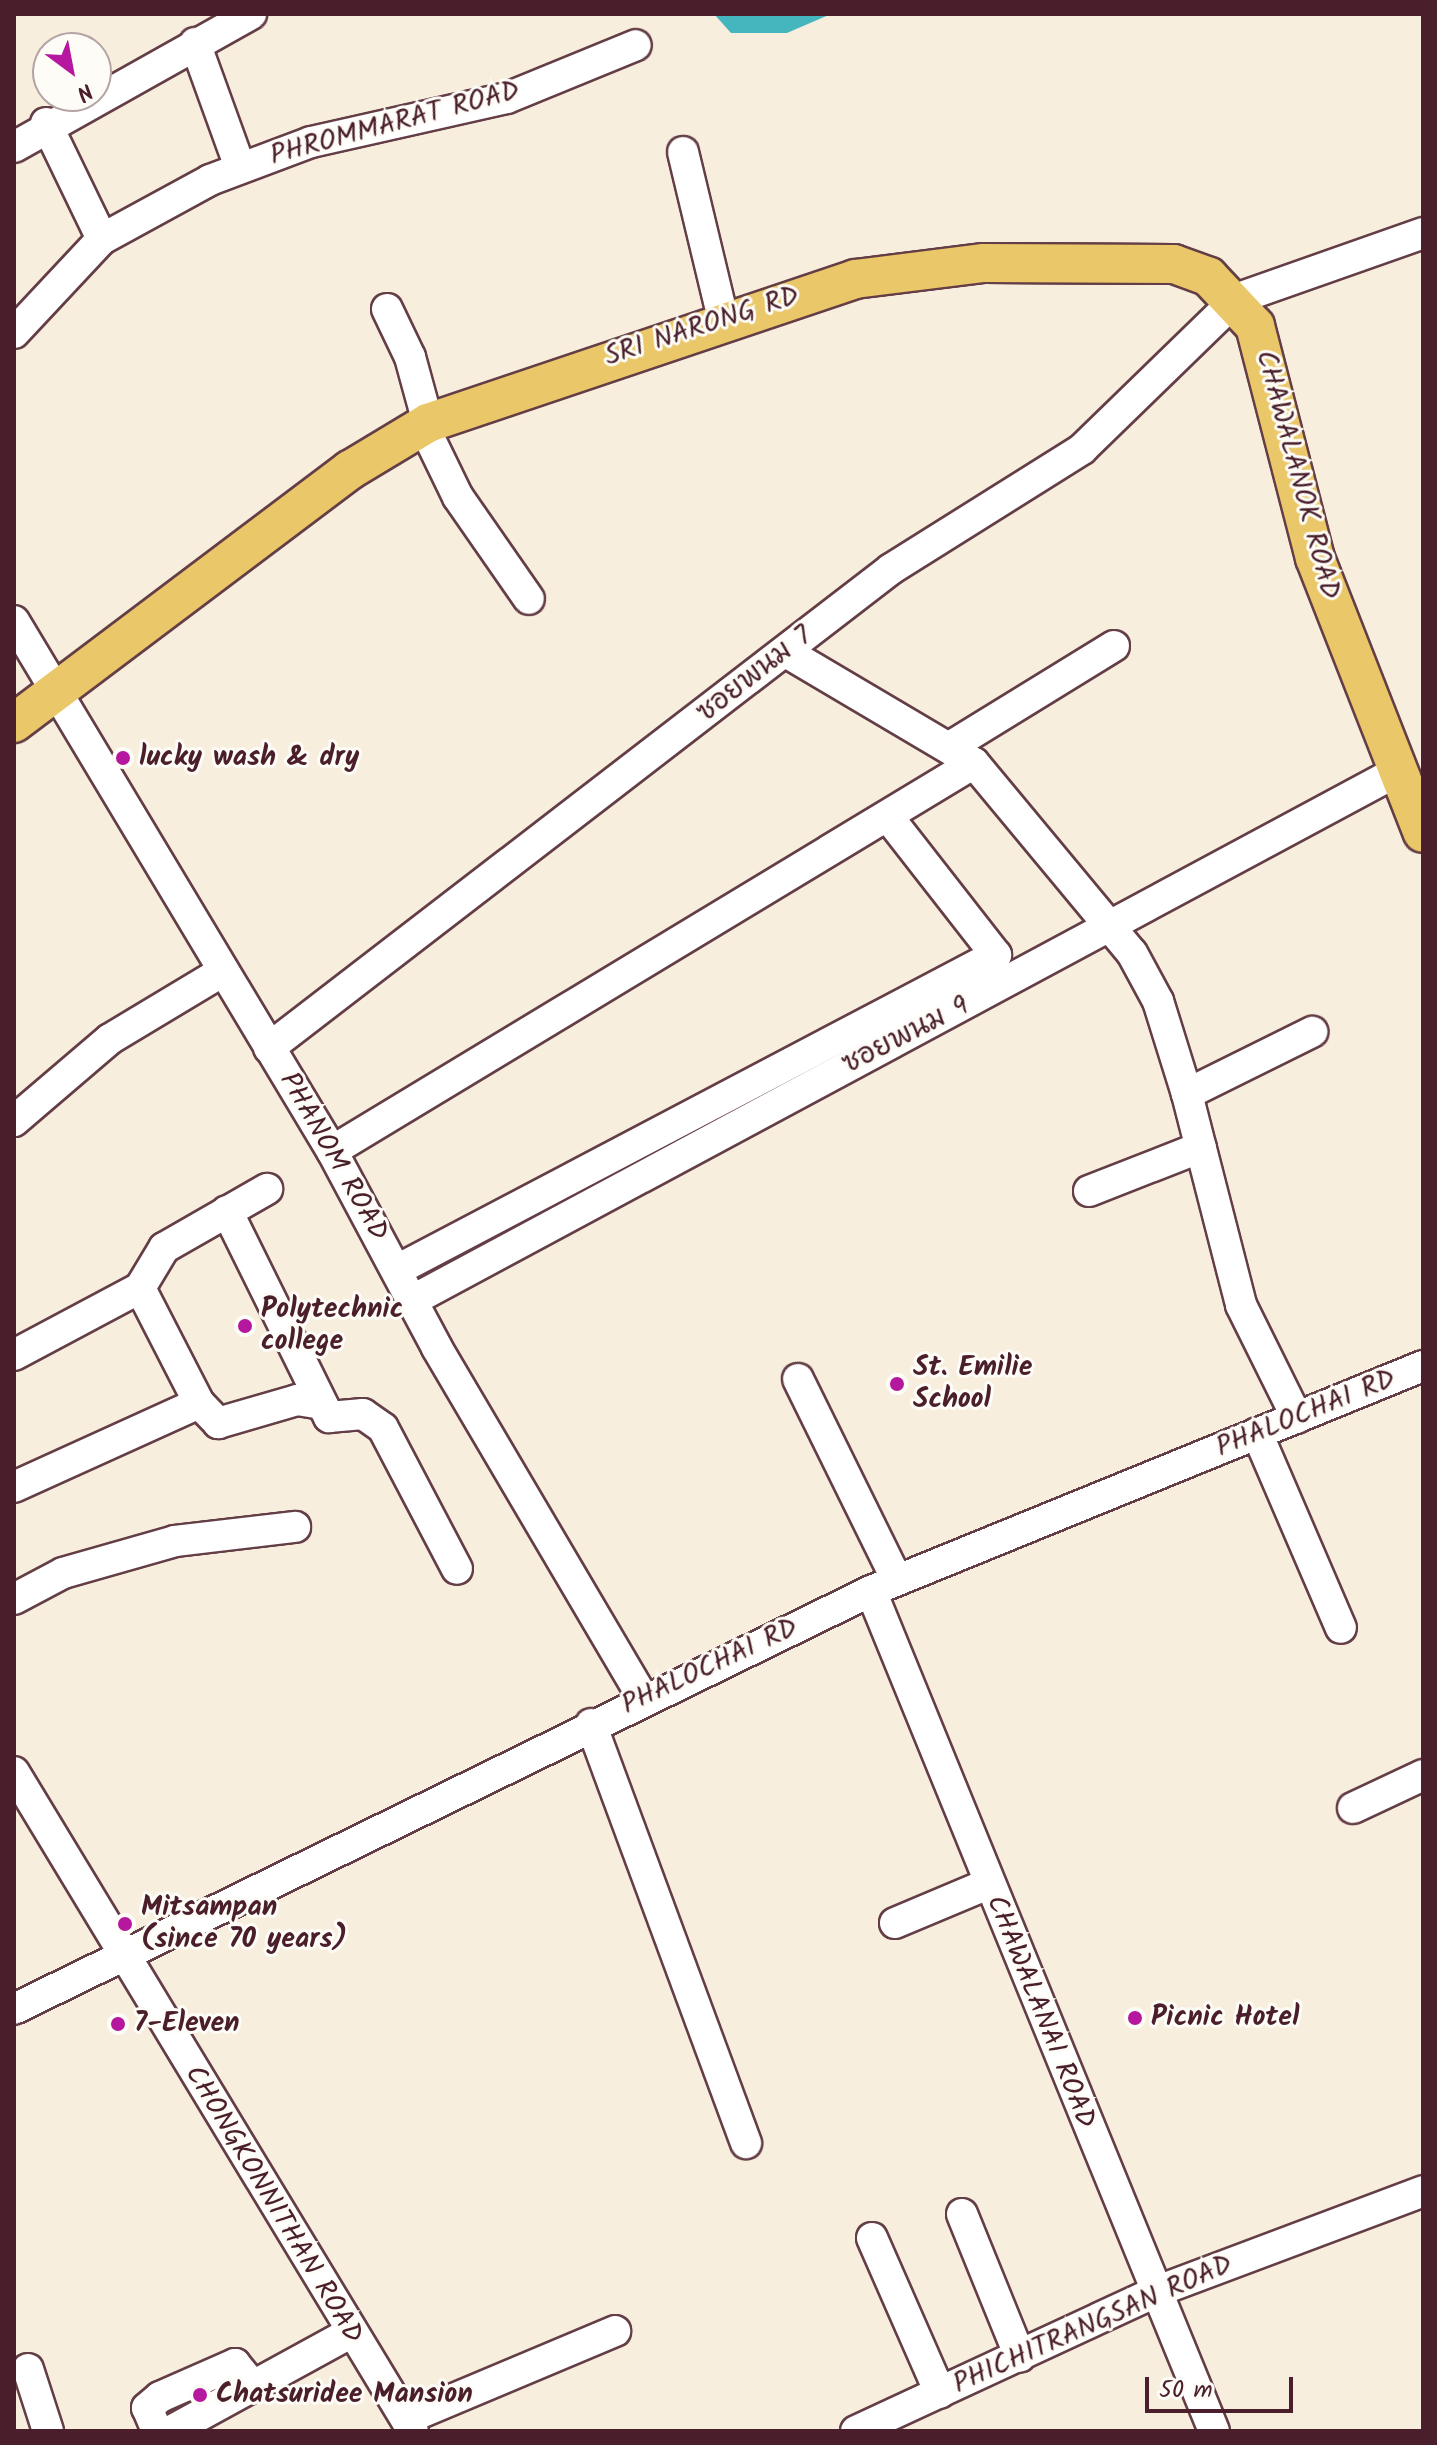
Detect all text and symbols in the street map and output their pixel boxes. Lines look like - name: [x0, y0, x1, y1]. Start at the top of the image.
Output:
- north arrow: [32, 32, 112, 112]
- text: N: [69, 73, 99, 110]
- street label: PHROMMARAT ROAD: [267, 75, 523, 173]
- street label: SRI NARONG RD: [601, 280, 803, 374]
- street label: CHAWALANOK ROAD: [1248, 347, 1346, 603]
- street label: ซอยพนม 7: [691, 620, 819, 730]
- place label: lucky wash & dry: [139, 741, 359, 775]
- marker: lucky wash & dry: [114, 749, 132, 767]
- street label: ซอยพนม 9: [837, 990, 975, 1082]
- street label: PHANOM ROAD: [271, 1067, 395, 1247]
- place label: Polytechnic college: [261, 1293, 403, 1359]
- marker: Polytechnic college: [236, 1317, 254, 1335]
- place label: St. Emilie School: [913, 1351, 1033, 1417]
- street label: PHALOCHAI RD: [1211, 1363, 1401, 1465]
- marker: St. Emilie School: [888, 1375, 906, 1393]
- street label: PHALOCHAI RD: [617, 1612, 803, 1722]
- place label: Mitsampan (since 70 years): [141, 1891, 347, 1957]
- street label: CHAWALANAI ROAD: [978, 1891, 1102, 2133]
- marker: Mitsampan (since 70 years): [116, 1915, 134, 1933]
- place label: Picnic Hotel: [1151, 2001, 1299, 2035]
- place label: 7-Eleven: [134, 2007, 240, 2041]
- marker: Picnic Hotel: [1126, 2009, 1144, 2027]
- marker: 7-Eleven: [109, 2015, 127, 2033]
- street label: CHONGKONNITHAN ROAD: [177, 2060, 369, 2350]
- street label: PHICHITRANGSAN ROAD: [948, 2248, 1238, 2402]
- scale bar: [1149, 2361, 1297, 2411]
- text: 50 m: [1159, 2371, 1213, 2410]
- place label: Chatsuridee Mansion: [216, 2378, 473, 2412]
- marker: Chatsuridee Mansion: [191, 2386, 209, 2404]

